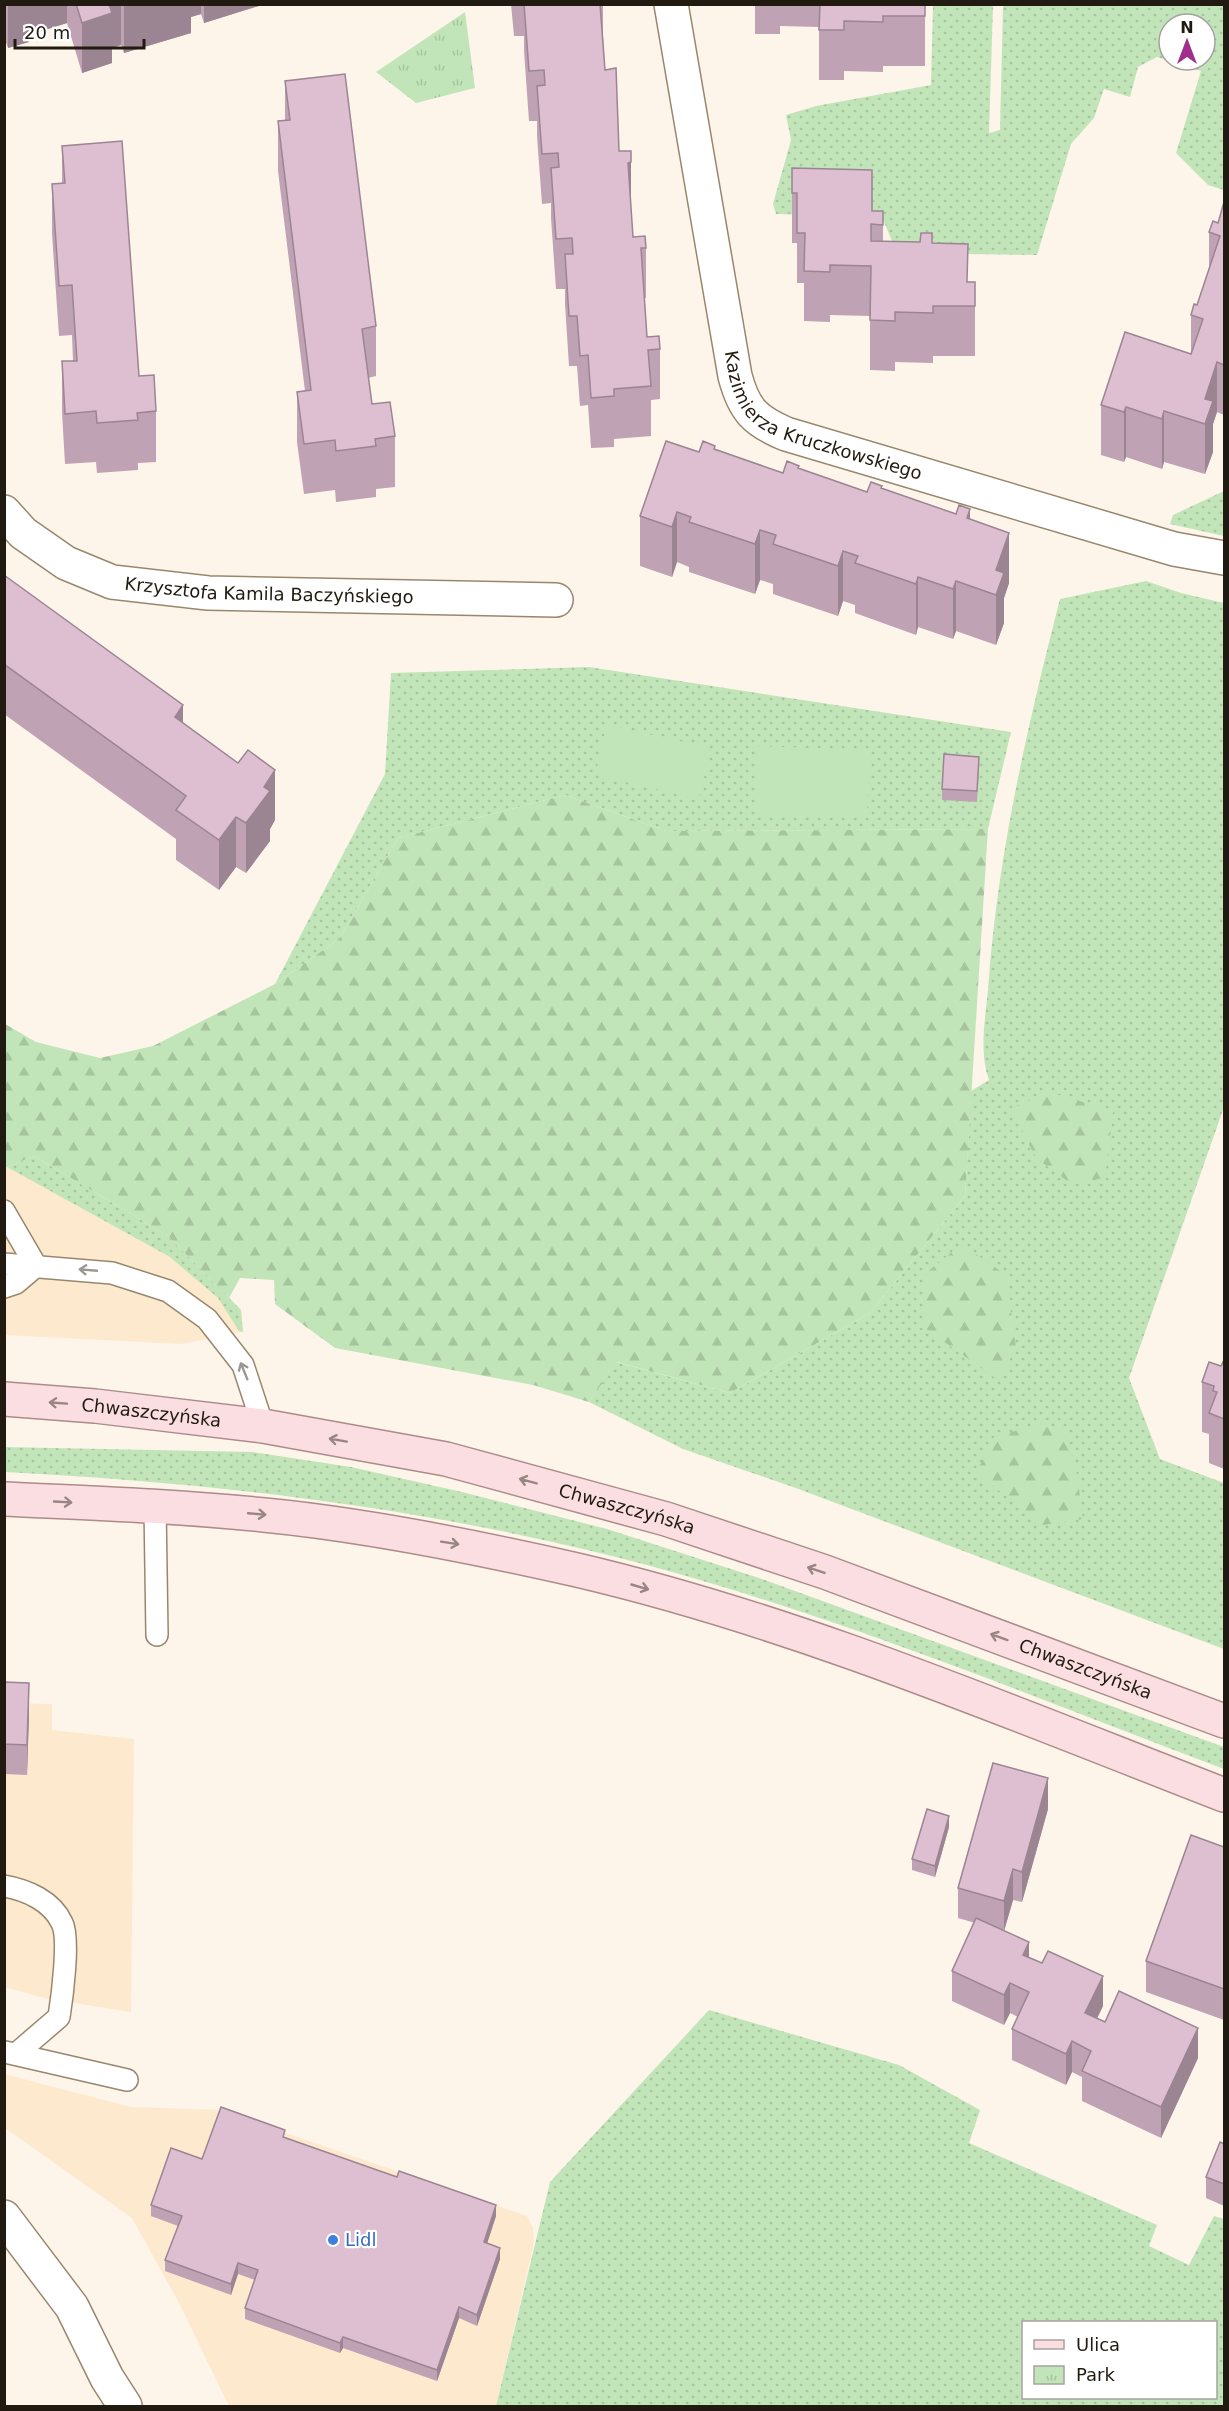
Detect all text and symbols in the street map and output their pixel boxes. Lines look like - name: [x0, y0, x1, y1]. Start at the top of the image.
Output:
- scale bar: [15, 12, 144, 50]
- north arrow: [1157, 12, 1217, 72]
- text: N: [1180, 18, 1194, 37]
- text: 20 m: [24, 22, 70, 43]
- street label: Kazimierza Kruczkowskiego: [721, 349, 925, 484]
- street label: Krzysztofa Kamila Baczyńskiego: [124, 573, 414, 607]
- one-way arrow: [79, 1265, 99, 1276]
- one-way arrow: [238, 1363, 249, 1381]
- street label: Chwaszczyńska: [81, 1394, 222, 1431]
- one-way arrow: [49, 1397, 69, 1408]
- one-way arrow: [329, 1434, 348, 1445]
- one-way arrow: [519, 1475, 538, 1487]
- street label: Chwaszczyńska: [557, 1479, 698, 1538]
- one-way arrow: [52, 1496, 72, 1507]
- one-way arrow: [247, 1509, 267, 1520]
- one-way arrow: [440, 1538, 460, 1549]
- one-way arrow: [807, 1563, 826, 1574]
- one-way arrow: [630, 1582, 649, 1594]
- one-way arrow: [990, 1631, 1009, 1642]
- street label: Chwaszczyńska: [1016, 1634, 1155, 1703]
- place label: Lidl: [345, 2229, 376, 2250]
- marker: Lidl: [326, 2233, 340, 2247]
- legend: [1022, 2321, 1217, 2399]
- text: Ulica: [1076, 2334, 1120, 2355]
- text: Park: [1076, 2364, 1115, 2385]

